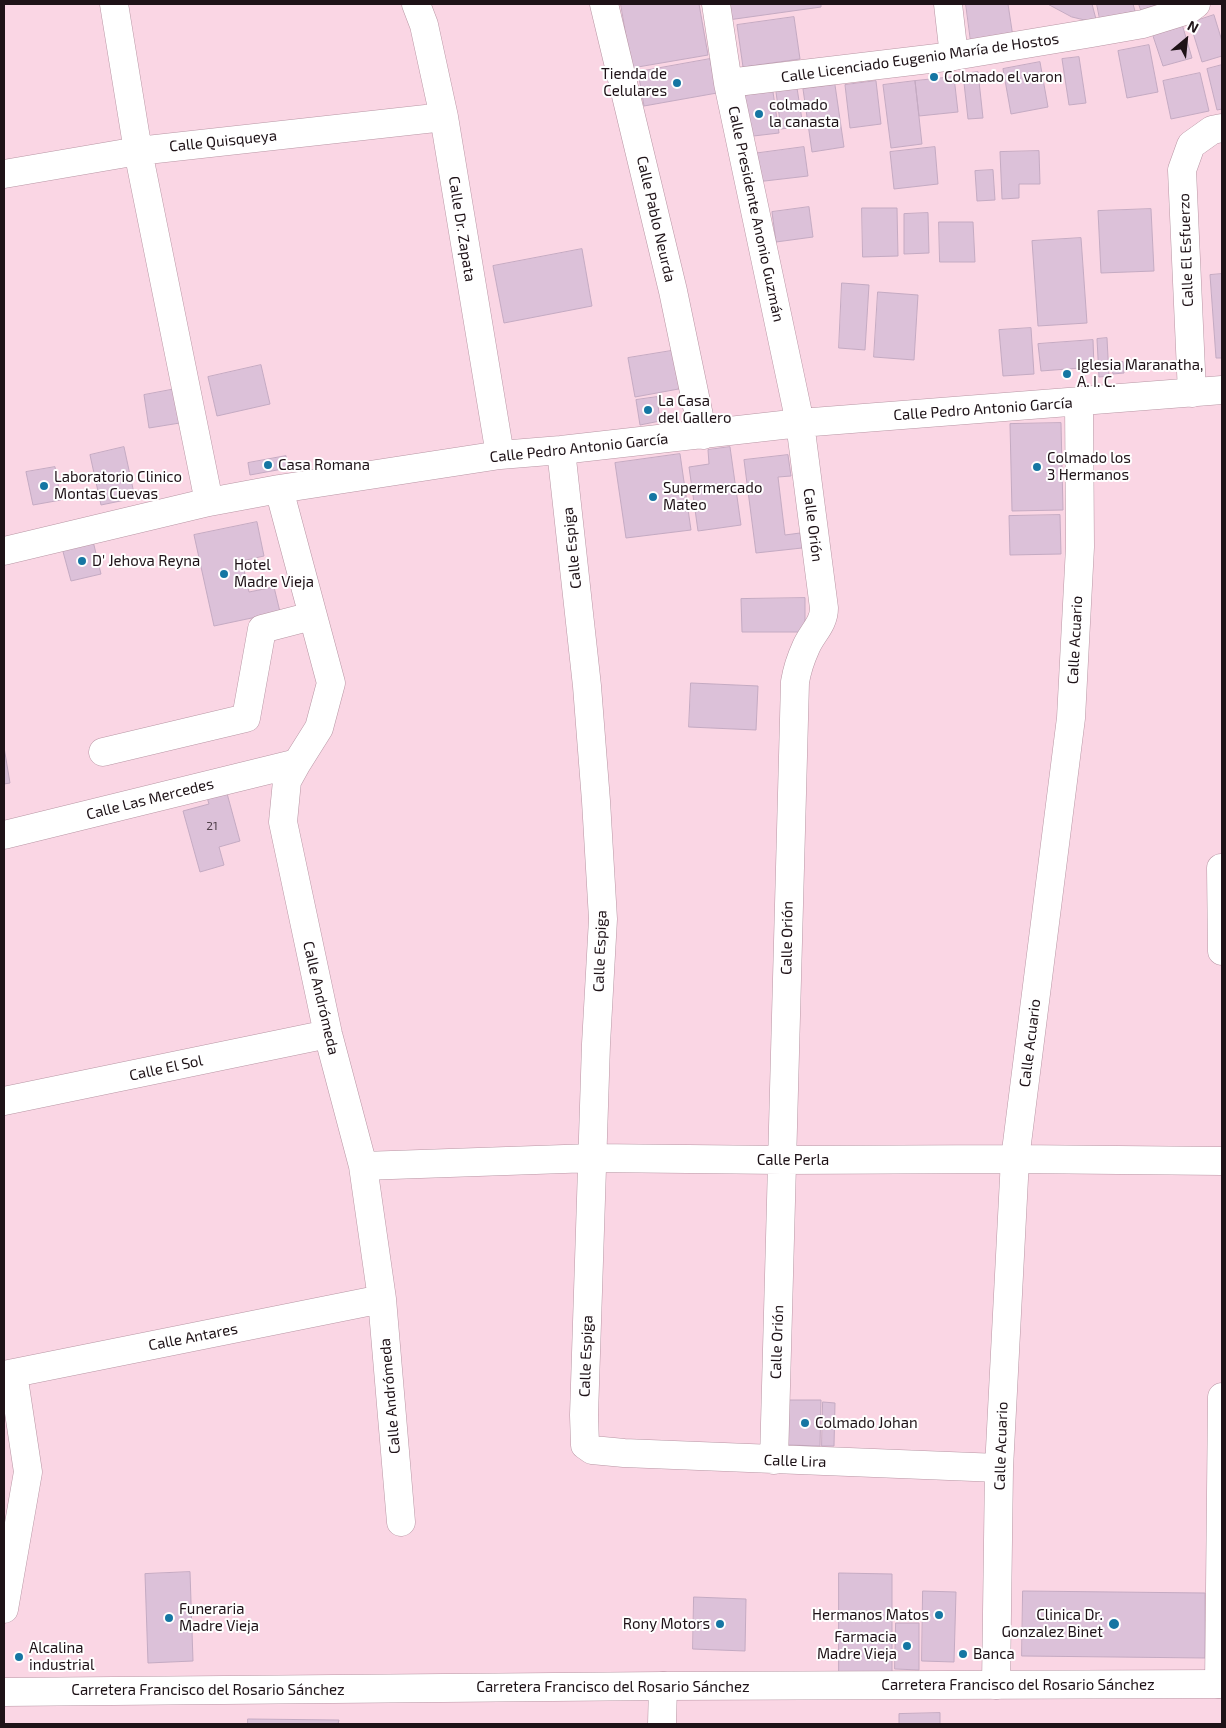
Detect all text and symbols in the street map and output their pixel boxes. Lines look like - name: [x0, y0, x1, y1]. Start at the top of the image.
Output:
- north arrow: [1161, 15, 1211, 65]
- text: N: [1185, 16, 1202, 36]
- street label: Calle Licenciado Eugenio María de Hostos: [780, 30, 1060, 86]
- place label: Tienda de Celulares: [601, 65, 667, 100]
- place label: Colmado el varon: [944, 68, 1062, 86]
- marker: Colmado el varon: [928, 71, 940, 83]
- marker: Tienda de Celulares: [671, 77, 683, 89]
- place label: colmado la canasta: [769, 96, 839, 131]
- street label: Calle Presidente Anonio Guzmán: [724, 104, 788, 324]
- marker: colmado la canasta: [753, 108, 765, 120]
- street label: Calle Quisqueya: [168, 126, 278, 156]
- street label: Calle Pablo Neurda: [633, 154, 679, 284]
- street label: Calle Dr. Zapata: [445, 175, 479, 283]
- street label: Calle El Esfuerzo: [1175, 193, 1197, 307]
- place label: Iglesia Maranatha, A. I. C.: [1077, 356, 1203, 391]
- marker: Iglesia Maranatha, A. I. C.: [1061, 368, 1073, 380]
- place label: La Casa del Gallero: [658, 392, 731, 427]
- street label: Calle Pedro Antonio García: [893, 394, 1073, 424]
- marker: La Casa del Gallero: [642, 404, 654, 416]
- street label: Calle Pedro Antonio García: [489, 430, 669, 466]
- place label: Colmado los 3 Hermanos: [1047, 449, 1131, 484]
- place label: Casa Romana: [278, 456, 370, 474]
- marker: Casa Romana: [262, 459, 274, 471]
- marker: Colmado los 3 Hermanos: [1031, 461, 1043, 473]
- place label: Laboratorio Clinico Montas Cuevas: [54, 468, 182, 503]
- place label: Supermercado Mateo: [663, 479, 762, 514]
- marker: Laboratorio Clinico Montas Cuevas: [38, 480, 50, 492]
- street label: Calle Orión: [800, 487, 826, 563]
- marker: Supermercado Mateo: [647, 491, 659, 503]
- street label: Calle Espiga: [559, 506, 585, 590]
- place label: D' Jehova Reyna: [92, 552, 200, 570]
- marker: D' Jehova Reyna: [76, 555, 88, 567]
- place label: Hotel Madre Vieja: [234, 556, 314, 591]
- marker: Hotel Madre Vieja: [218, 568, 230, 580]
- street label: Calle Acuario: [1064, 595, 1086, 685]
- street label: Calle Las Mercedes: [84, 774, 216, 824]
- house number: 21: [206, 819, 218, 833]
- street label: Calle Orión: [777, 901, 797, 975]
- street label: Calle Espiga: [590, 910, 610, 992]
- street label: Calle Andrómeda: [299, 939, 343, 1057]
- street label: Calle Acuario: [1016, 998, 1044, 1088]
- street label: Calle El Sol: [128, 1051, 204, 1085]
- street label: Calle Perla: [757, 1151, 829, 1169]
- street label: Calle Orión: [767, 1305, 787, 1379]
- street label: Calle Espiga: [576, 1315, 596, 1397]
- street label: Calle Antares: [147, 1320, 239, 1354]
- street label: Calle Andrómeda: [376, 1337, 404, 1455]
- street label: Calle Acuario: [990, 1401, 1012, 1491]
- place label: Colmado Johan: [815, 1414, 918, 1432]
- marker: Colmado Johan: [799, 1417, 811, 1429]
- street label: Calle Lira: [763, 1451, 827, 1471]
- place label: Funeraria Madre Vieja: [179, 1600, 259, 1635]
- place label: Hermanos Matos: [812, 1606, 929, 1624]
- place label: Clinica Dr. Gonzalez Binet: [1001, 1606, 1103, 1641]
- marker: Hermanos Matos: [933, 1609, 945, 1621]
- marker: Funeraria Madre Vieja: [163, 1612, 175, 1624]
- place label: Rony Motors: [623, 1615, 710, 1633]
- marker: Clinica Dr. Gonzalez Binet: [1107, 1617, 1121, 1631]
- marker: Rony Motors: [714, 1618, 726, 1630]
- place label: Farmacia Madre Vieja: [817, 1628, 897, 1663]
- place label: Alcalina industrial: [29, 1639, 94, 1674]
- marker: Farmacia Madre Vieja: [901, 1640, 913, 1652]
- place label: Banca: [973, 1645, 1015, 1663]
- marker: Banca: [957, 1648, 969, 1660]
- marker: Alcalina industrial: [13, 1651, 25, 1663]
- street label: Carretera Francisco del Rosario Sánchez: [881, 1676, 1155, 1694]
- street label: Carretera Francisco del Rosario Sánchez: [476, 1678, 750, 1696]
- street label: Carretera Francisco del Rosario Sánchez: [71, 1681, 345, 1699]

